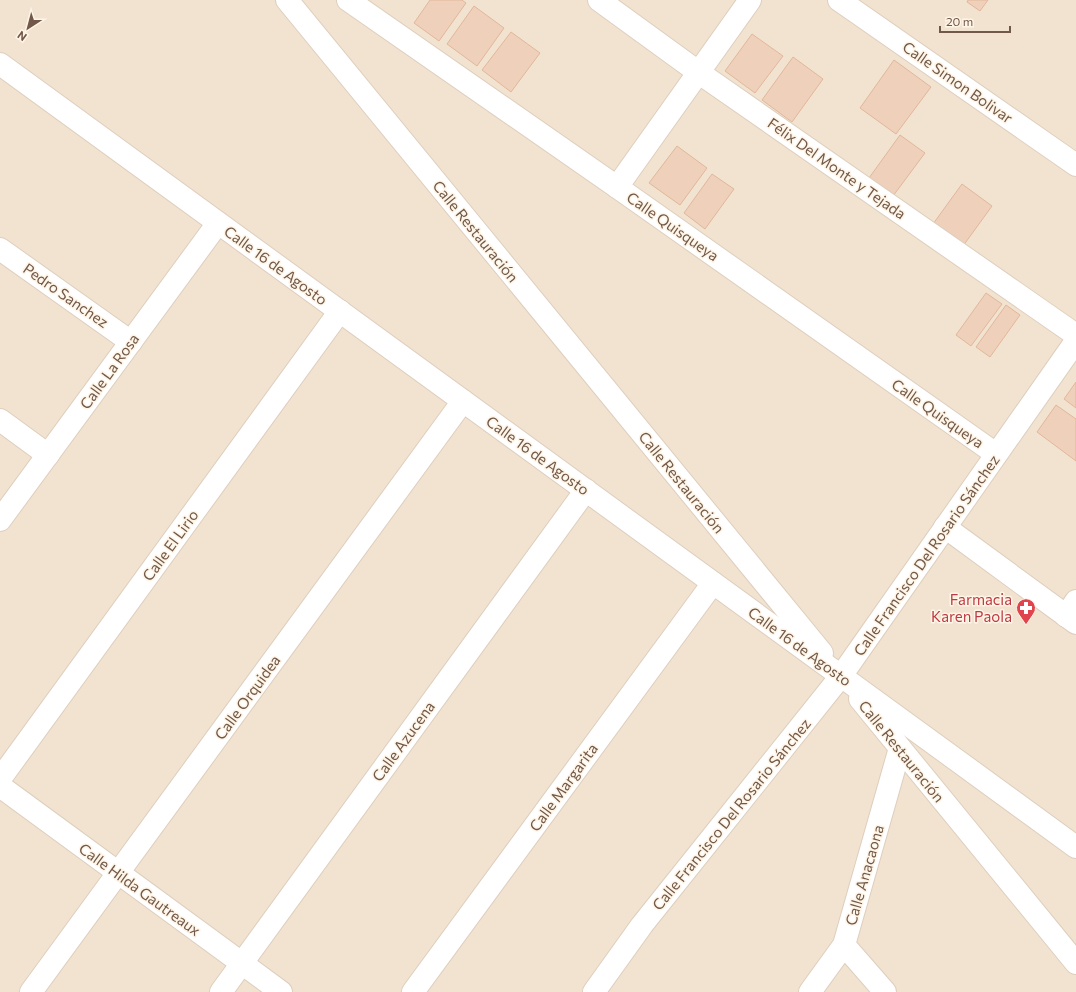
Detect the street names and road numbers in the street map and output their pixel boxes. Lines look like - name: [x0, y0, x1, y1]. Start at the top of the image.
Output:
- street label: Calle Simon Bolivar: [899, 37, 1017, 127]
- street label: Félix Del Monte y Tejada: [765, 114, 909, 222]
- street label: Calle Restauración: [429, 177, 523, 285]
- street label: Calle Quisqueya: [624, 188, 722, 264]
- street label: Calle 16 de Agosto: [221, 222, 331, 308]
- street label: Pedro Sanchez: [20, 259, 112, 331]
- street label: Calle La Rosa: [76, 330, 142, 412]
- street label: Calle Quisqueya: [889, 375, 987, 451]
- street label: Calle 16 de Agosto: [483, 412, 593, 498]
- street label: Calle Restauración: [635, 428, 729, 536]
- street label: Calle Francisco Del Rosario Sánchez: [849, 451, 1003, 659]
- street label: Calle El Lirio: [138, 506, 202, 584]
- street label: Calle 16 de Agosto: [745, 603, 855, 689]
- street label: Calle Orquidea: [210, 651, 284, 743]
- street label: Calle Azucena: [368, 697, 438, 785]
- street label: Calle Restauración: [855, 697, 949, 805]
- street label: Calle Francisco Del Rosario Sánchez: [648, 715, 814, 913]
- street label: Calle Margarita: [525, 740, 601, 834]
- street label: Calle Anacaona: [841, 823, 887, 927]
- street label: Calle Hilda Gautreaux: [76, 839, 204, 939]

